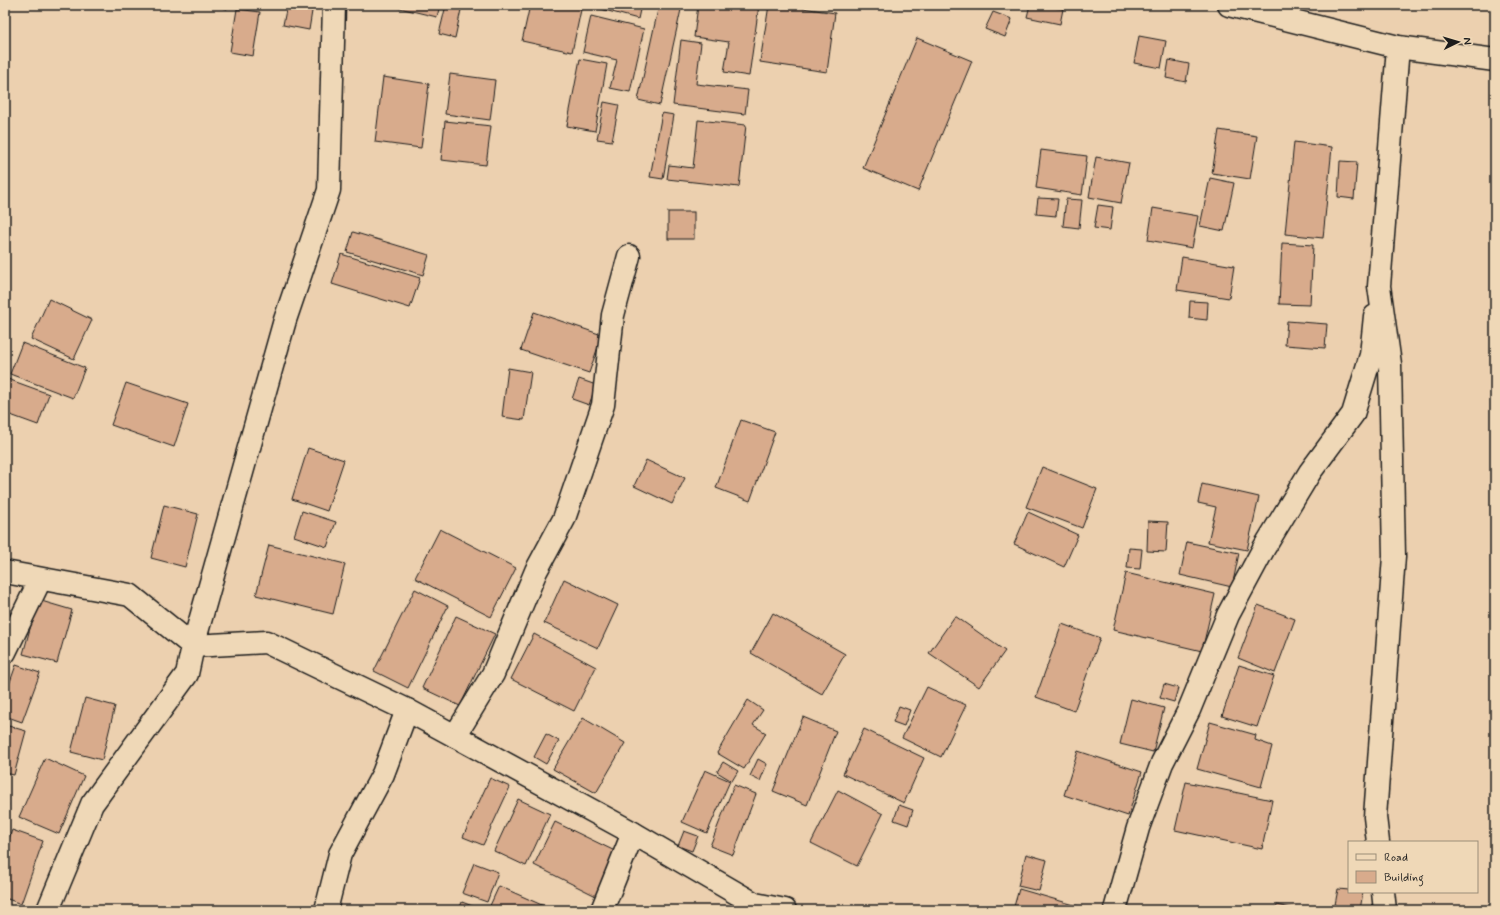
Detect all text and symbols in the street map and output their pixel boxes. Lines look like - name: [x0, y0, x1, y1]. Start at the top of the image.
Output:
- north arrow: [1438, 22, 1478, 62]
- text: N: [1460, 37, 1474, 45]
- legend: [1348, 841, 1478, 893]
- text: Road: [1384, 850, 1408, 866]
- text: Building: [1384, 870, 1424, 887]

